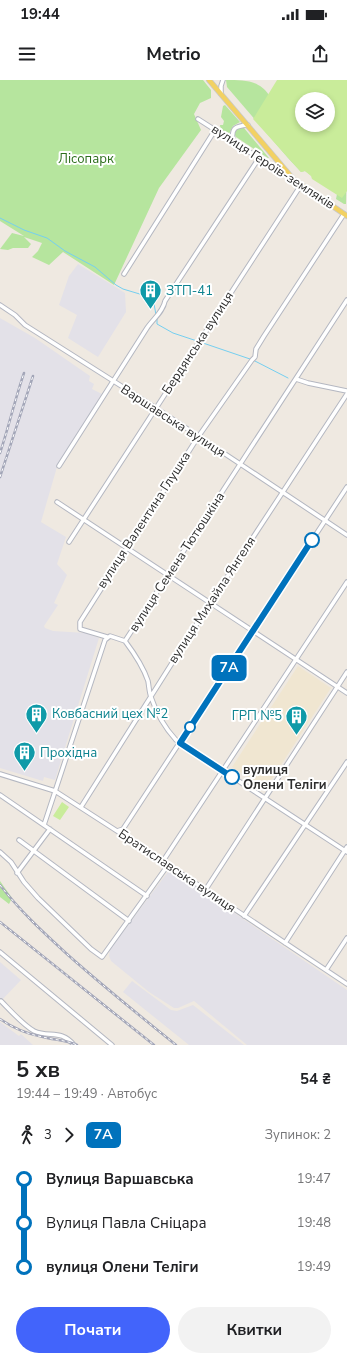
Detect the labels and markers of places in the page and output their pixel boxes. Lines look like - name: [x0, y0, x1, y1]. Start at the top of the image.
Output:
- building icon: ЗТП-41: [137, 278, 163, 311]
- place label: ЗТП-41: [166, 282, 213, 300]
- unlabelled marker: [304, 532, 320, 548]
- building icon: Ковбасний цех №2: [23, 701, 49, 734]
- building icon: ГРП №5: [284, 703, 310, 736]
- place label: Ковбасний цех №2: [52, 705, 168, 723]
- place label: ГРП №5: [232, 707, 282, 725]
- unlabelled marker: [184, 721, 196, 733]
- building icon: Прохідна: [12, 740, 38, 773]
- place label: Прохідна: [40, 744, 97, 762]
- place label: вулиця Олени Теліги: [243, 761, 327, 794]
- marker: вулиця Олени Теліги: [224, 769, 240, 785]

